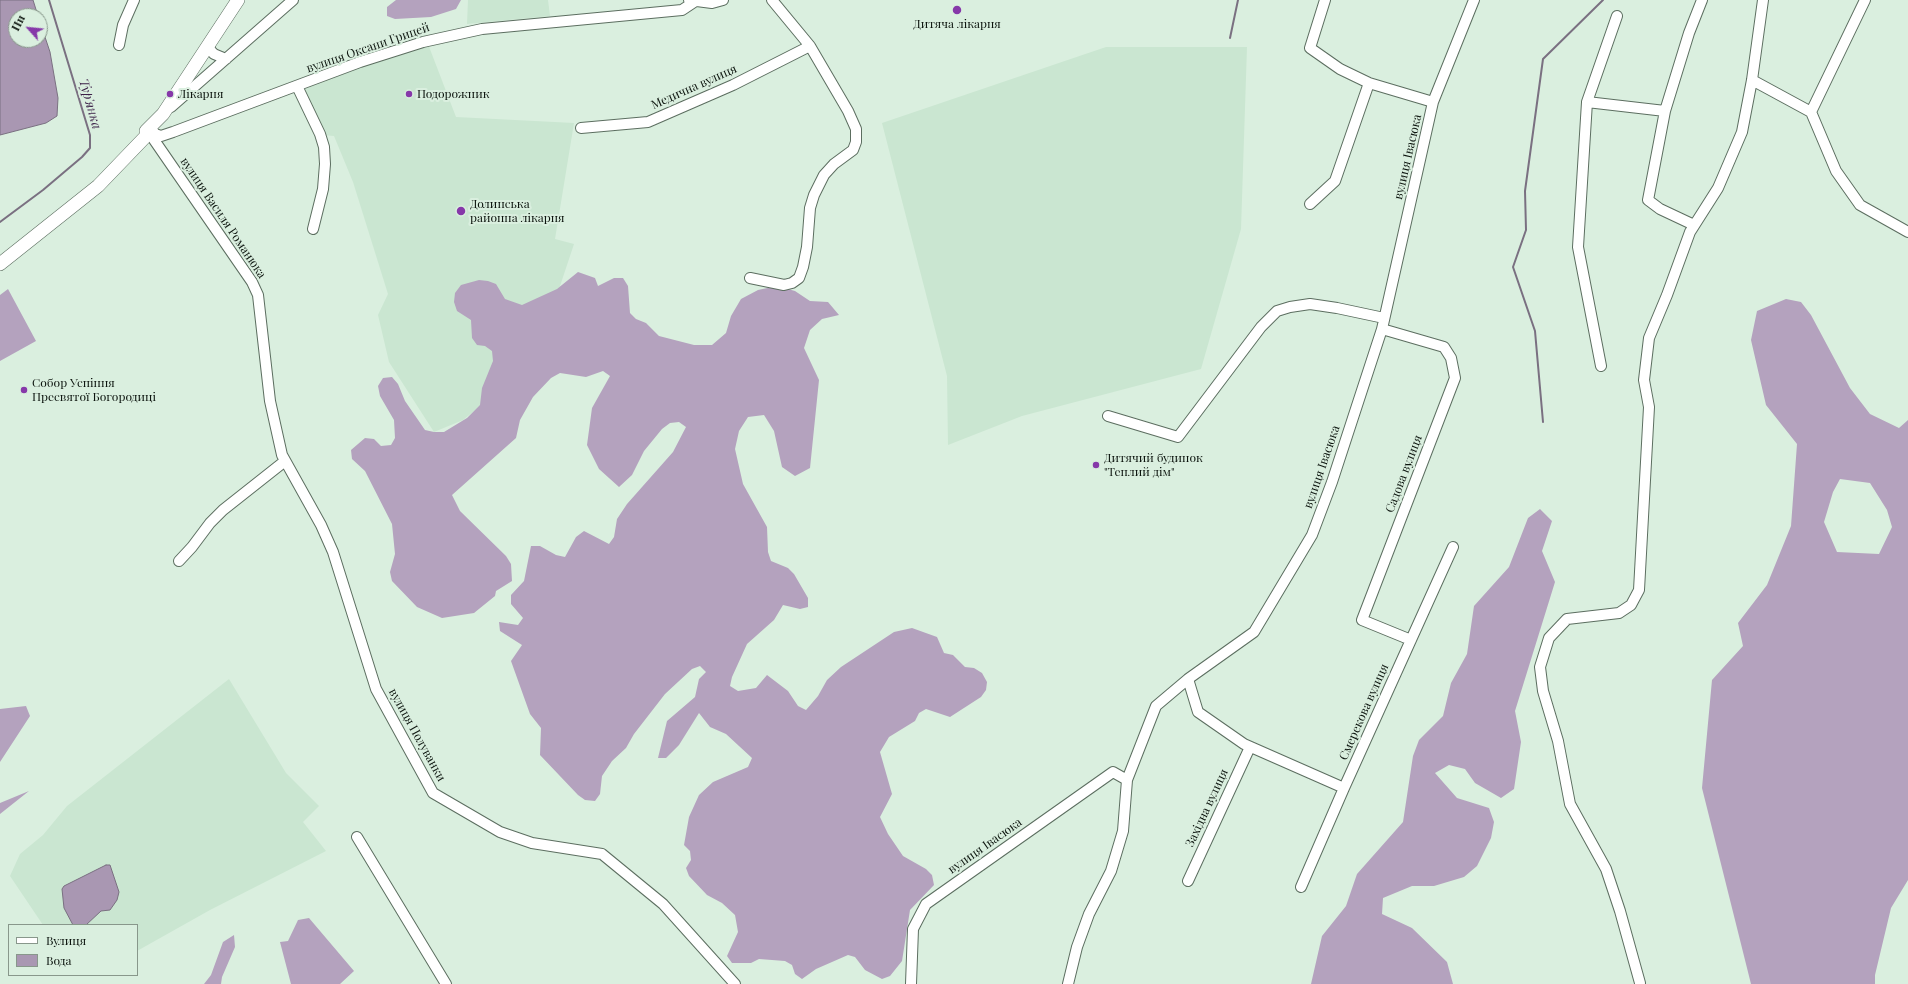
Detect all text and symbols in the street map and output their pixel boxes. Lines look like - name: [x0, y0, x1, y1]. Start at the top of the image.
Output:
- marker: Дитяча лікарня: [951, 4, 963, 16]
- north arrow: [8, 8, 48, 48]
- text: Пн: [7, 12, 28, 33]
- place label: Дитяча лікарня: [913, 17, 1001, 31]
- street label: вулиця Оксани Грицей: [305, 20, 431, 76]
- street label: Медична вулиця: [649, 62, 739, 112]
- water label: Тур'янка: [75, 77, 105, 131]
- place label: Лікарня: [178, 87, 223, 101]
- place label: Подорожник: [417, 87, 490, 101]
- marker: Лікарня: [165, 89, 175, 99]
- marker: Подорожник: [404, 89, 414, 99]
- street label: вулиця Івасюка: [1391, 113, 1425, 201]
- street label: вулиця Василя Романюка: [177, 155, 269, 281]
- place label: Долинська районна лікарня: [470, 197, 565, 225]
- marker: Долинська районна лікарня: [455, 205, 467, 217]
- place label: Собор Успіння Пресвятої Богородиці: [32, 376, 156, 404]
- marker: Собор Успіння Пресвятої Богородиці: [19, 385, 29, 395]
- street label: вулиця Івасюка: [1301, 424, 1343, 510]
- street label: Садова вулиця: [1383, 433, 1425, 515]
- place label: Дитячий будинок "Теплий дім": [1104, 451, 1203, 479]
- marker: Дитячий будинок "Теплий дім": [1091, 460, 1101, 470]
- street label: Смерекова вулиця: [1336, 662, 1392, 762]
- street label: вулиця Полуванки: [386, 686, 448, 784]
- street label: Західна вулиця: [1183, 767, 1231, 849]
- street label: вулиця Івасюка: [945, 815, 1025, 877]
- legend: [8, 924, 138, 976]
- text: Вулиця: [46, 932, 86, 948]
- text: Вода: [46, 952, 72, 968]

